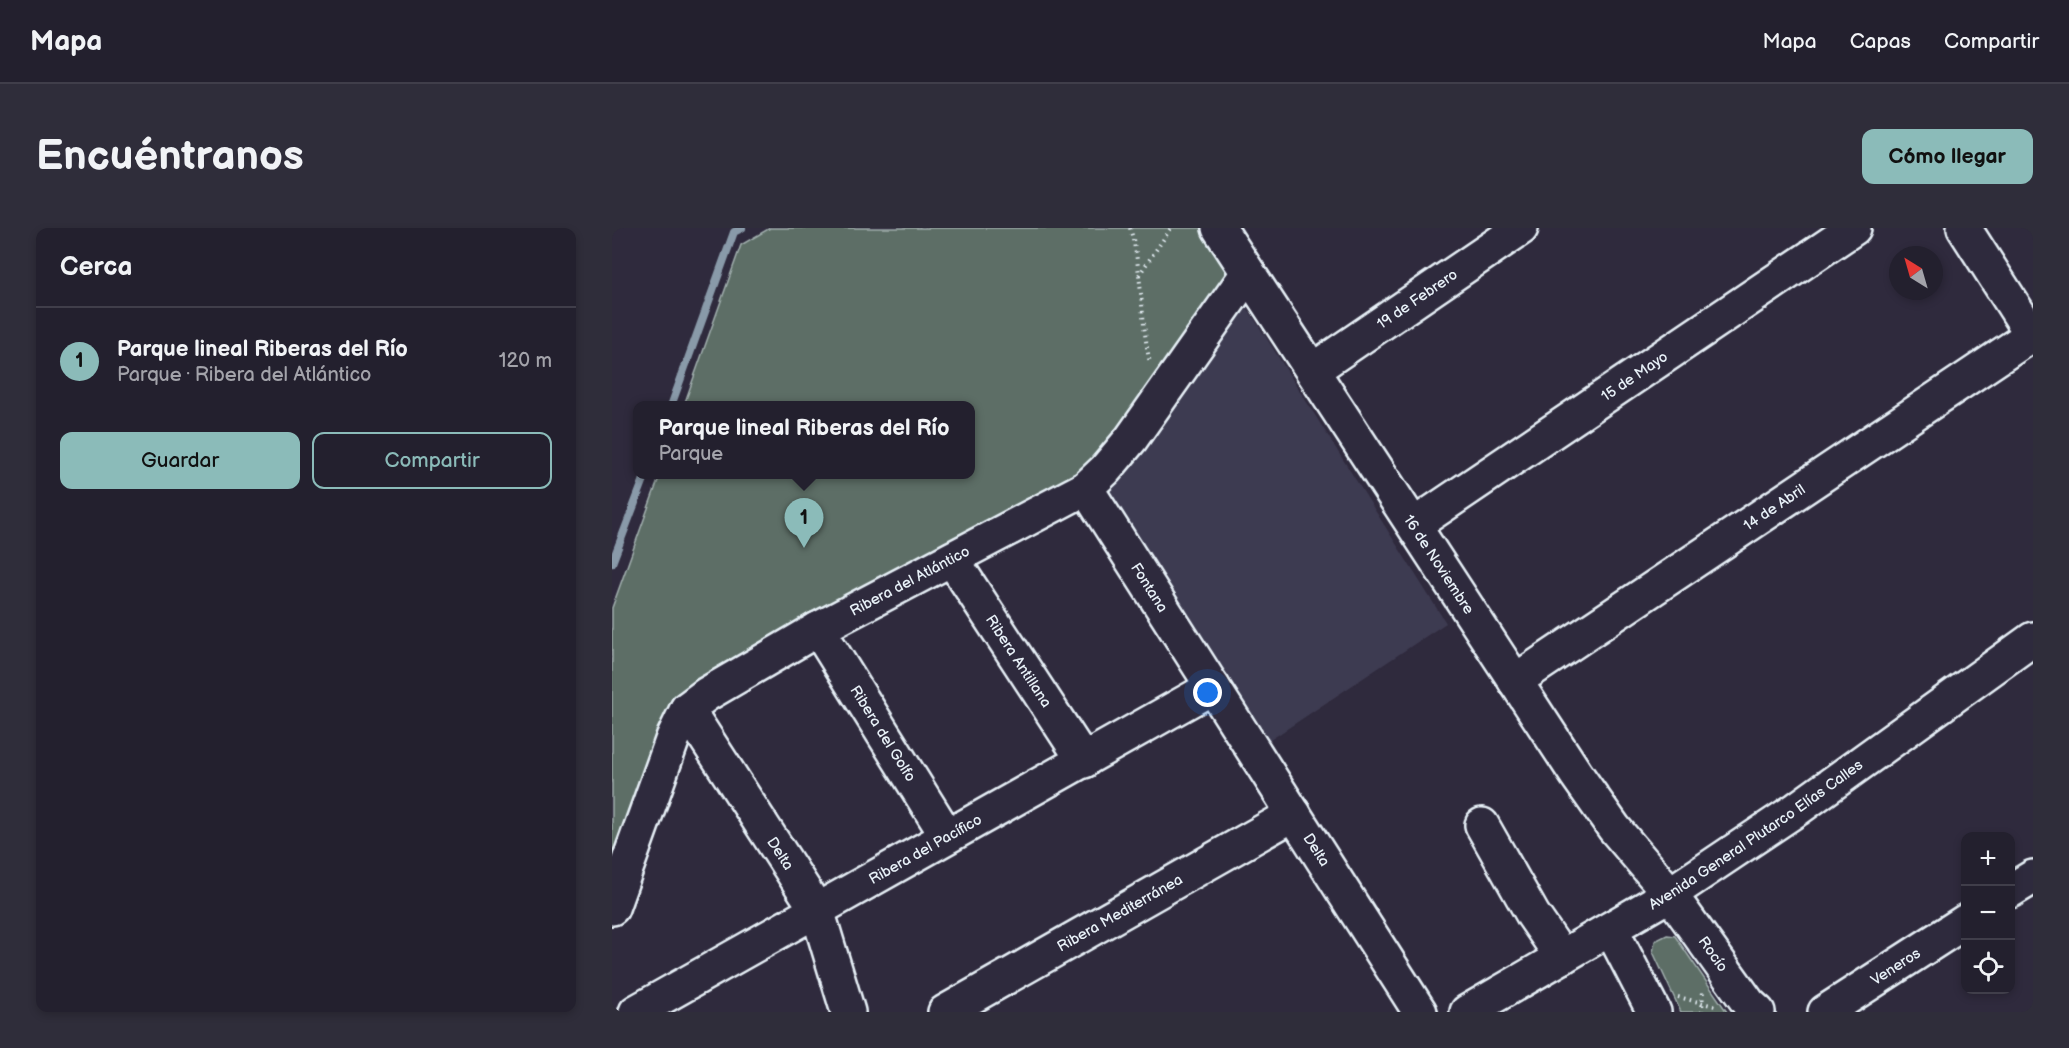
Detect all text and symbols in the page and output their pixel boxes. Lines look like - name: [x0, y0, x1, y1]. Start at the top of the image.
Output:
- text: Mapa: [30, 25, 102, 58]
- text: Mapa: [1763, 29, 1817, 54]
- text: Capas: [1850, 29, 1911, 54]
- text: Compartir: [1944, 29, 2039, 54]
- button: Cómo llegar: [1862, 129, 2033, 184]
- text: Encuéntranos: [36, 131, 304, 182]
- north arrow: [1889, 246, 1943, 300]
- text: Cerca: [60, 252, 132, 283]
- street label: 19 de Febrero: [1373, 265, 1461, 333]
- text: Parque lineal Riberas del Río: [117, 336, 408, 363]
- street label: 15 de Mayo: [1597, 347, 1671, 405]
- text: 1: [75, 349, 84, 373]
- text: 120 m: [499, 349, 552, 373]
- text: Parque · Ribera del Atlántico: [117, 363, 371, 387]
- popup: [633, 401, 975, 479]
- text: Parque lineal Riberas del Río: [659, 415, 949, 442]
- button: Guardar: [60, 432, 300, 489]
- button: Compartir: [312, 432, 552, 489]
- text: Parque: [659, 442, 723, 466]
- street label: 14 de Abril: [1740, 480, 1809, 535]
- pin: 1: [784, 498, 824, 548]
- street label: 16 de Noviembre: [1400, 511, 1478, 618]
- street label: Ribera del Atlántico: [846, 541, 973, 620]
- street label: Fontana: [1127, 559, 1172, 616]
- street label: Ribera Antillana: [981, 611, 1056, 711]
- your location: [1193, 678, 1222, 707]
- street label: Ribera del Golfo: [846, 682, 920, 785]
- street label: Avenida General Plutarco Elías Calles: [1645, 755, 1867, 914]
- street label: Ribera del Pacífico: [865, 810, 985, 888]
- street label: Delta: [1299, 830, 1334, 870]
- map controls: [1961, 832, 2015, 994]
- button: +: [1961, 832, 2015, 886]
- street label: Delta: [763, 833, 798, 874]
- street label: Ribera Mediterránea: [1054, 870, 1186, 956]
- button: −: [1961, 886, 2015, 940]
- street label: Rocío: [1694, 933, 1732, 976]
- button: locate: [1961, 940, 2015, 994]
- street label: Veneros: [1867, 943, 1925, 989]

